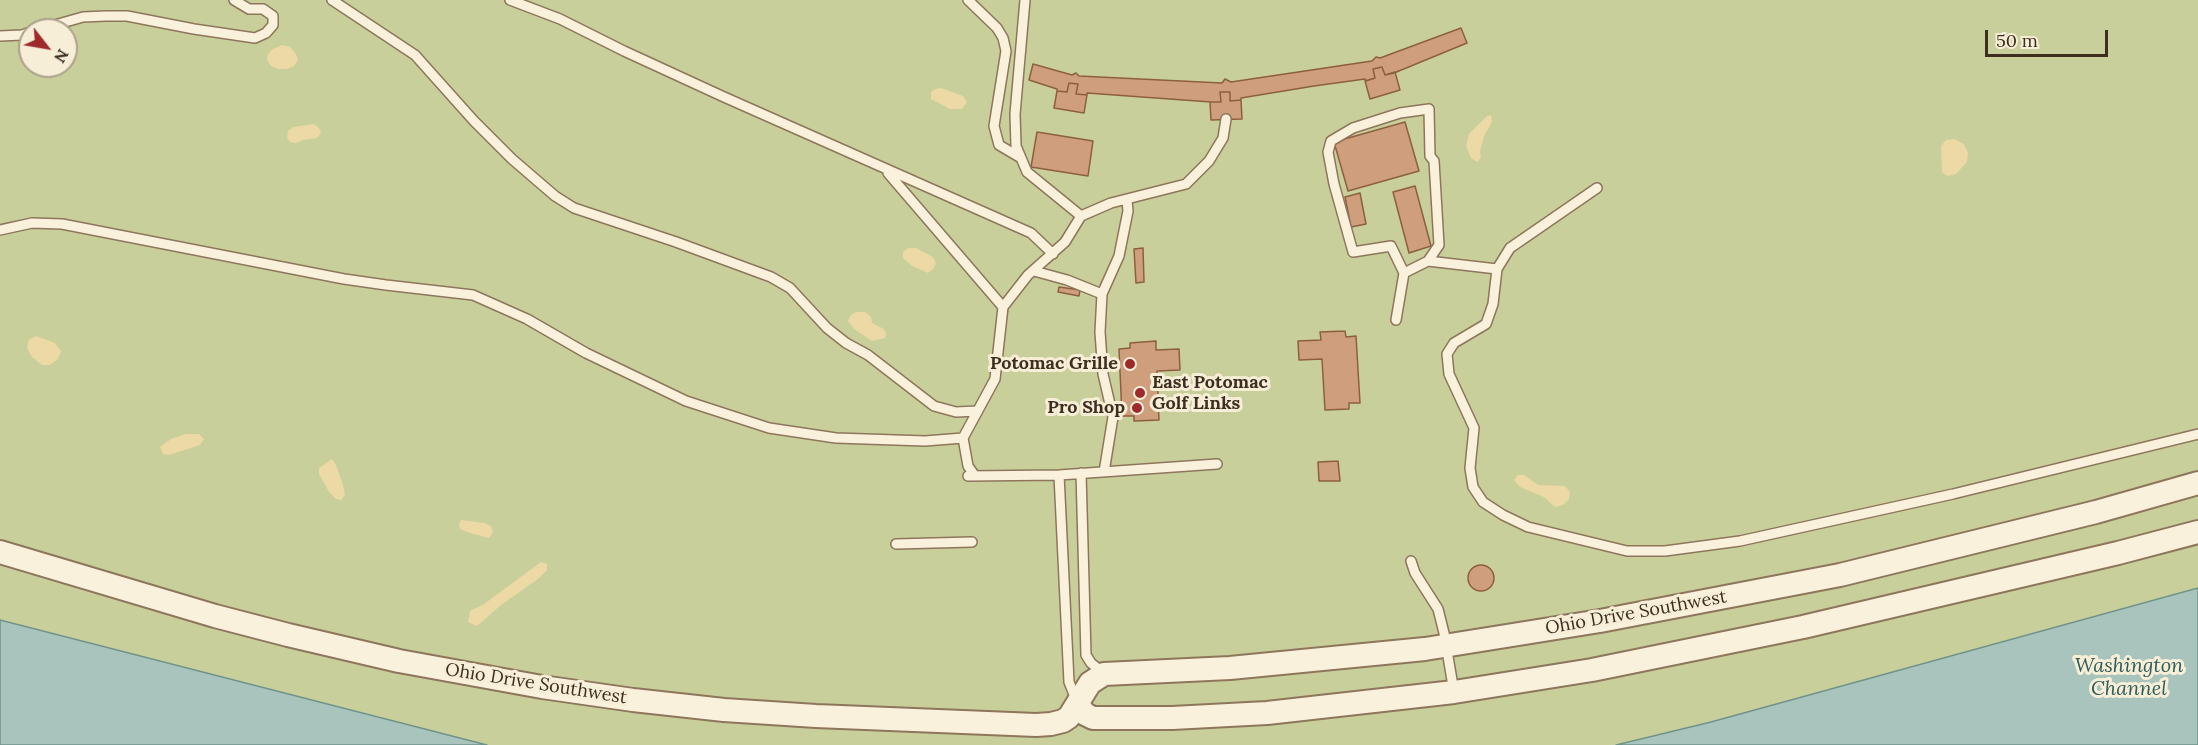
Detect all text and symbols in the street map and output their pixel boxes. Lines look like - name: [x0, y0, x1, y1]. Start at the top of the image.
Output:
- north arrow: [18, 18, 78, 78]
- scale bar: [1988, 18, 2111, 56]
- text: 50 m: [1996, 29, 2038, 52]
- text: N: [50, 46, 73, 67]
- place label: Potomac Grille: [990, 353, 1118, 375]
- marker: Potomac Grille: [1123, 357, 1137, 371]
- place label: East Potomac Golf Links: [1152, 372, 1268, 415]
- marker: East Potomac Golf Links: [1133, 386, 1147, 400]
- place label: Pro Shop: [1047, 397, 1125, 419]
- marker: Pro Shop: [1130, 401, 1144, 415]
- street label: Ohio Drive Southwest: [1544, 586, 1728, 640]
- water label: Washington Channel: [2075, 654, 2183, 701]
- street label: Ohio Drive Southwest: [444, 659, 628, 709]

